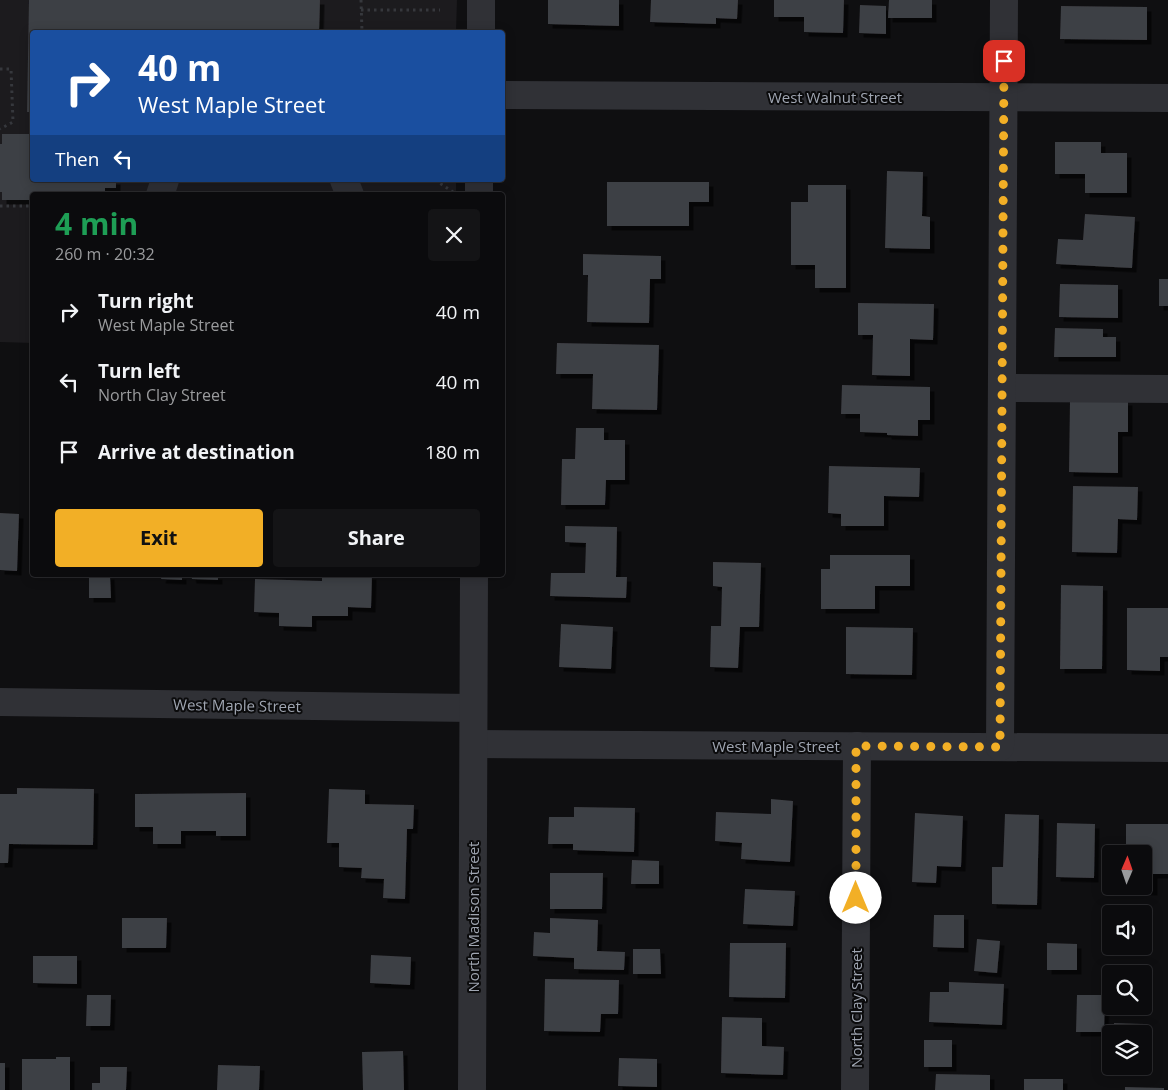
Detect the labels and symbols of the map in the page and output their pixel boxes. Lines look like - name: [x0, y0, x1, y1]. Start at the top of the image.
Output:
- pin: [983, 40, 1025, 82]
- street label: West Walnut Street: [768, 87, 902, 107]
- street label: West Maple Street: [173, 694, 301, 716]
- street label: West Maple Street: [712, 736, 840, 756]
- street label: North Madison Street: [463, 842, 483, 992]
- north arrow: [1102, 845, 1152, 895]
- position arrow: [829, 871, 881, 923]
- street label: North Clay Street: [846, 948, 866, 1068]

